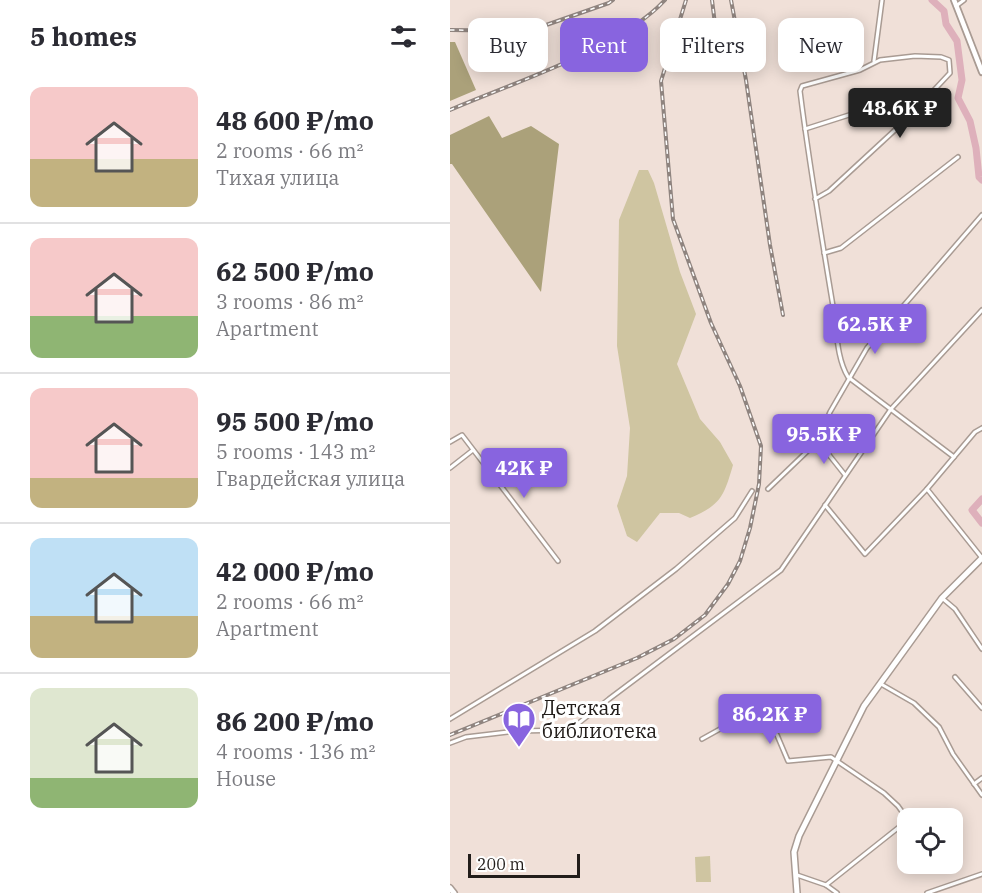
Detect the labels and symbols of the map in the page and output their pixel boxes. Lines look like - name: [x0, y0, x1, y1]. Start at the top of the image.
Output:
- pin: 48.6K ₽: [845, 88, 955, 139]
- pin: 62.5K ₽: [820, 304, 930, 355]
- pin: 95.5K ₽: [769, 414, 879, 465]
- pin: 42K ₽: [482, 448, 566, 499]
- place label: Детская библиотека: [542, 694, 657, 744]
- pin: 86.2K ₽: [715, 694, 825, 745]
- library icon: Детская библиотека: [501, 701, 537, 748]
- scale bar: [468, 851, 580, 878]

